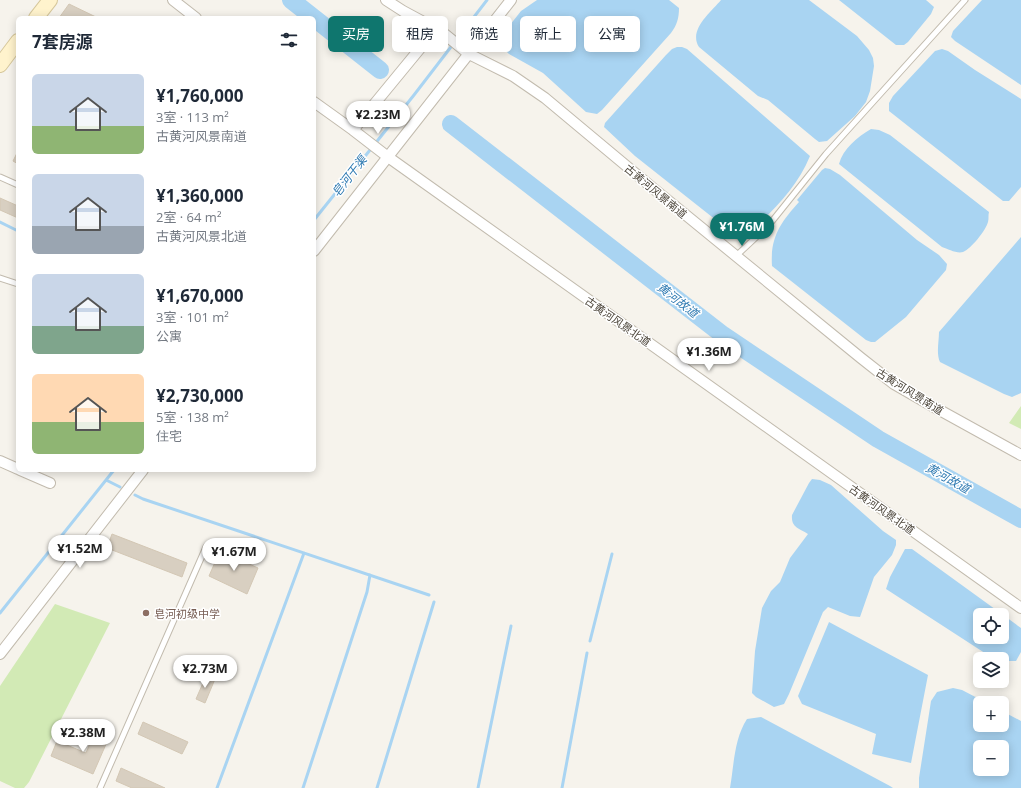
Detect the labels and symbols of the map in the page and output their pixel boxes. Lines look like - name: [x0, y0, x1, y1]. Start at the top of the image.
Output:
- pin: ¥2.23M: [345, 101, 411, 135]
- water label: 皂河干渠: [328, 150, 372, 200]
- street label: 古黄河风景南道: [622, 161, 690, 221]
- pin: ¥1.76M: [709, 213, 775, 247]
- water label: 黄河故道: [654, 279, 704, 323]
- street label: 古黄河风景北道: [582, 293, 654, 349]
- pin: ¥1.36M: [676, 338, 742, 372]
- street label: 古黄河风景南道: [873, 364, 947, 418]
- water label: 黄河故道: [923, 459, 975, 498]
- street label: 古黄河风景北道: [846, 481, 918, 537]
- pin: ¥1.52M: [47, 535, 113, 569]
- pin: ¥1.67M: [201, 538, 267, 572]
- place label: 皂河初级中学: [154, 606, 220, 621]
- marker: 皂河初级中学: [141, 608, 151, 618]
- pin: ¥2.73M: [172, 655, 238, 689]
- pin: ¥2.38M: [50, 719, 116, 753]

